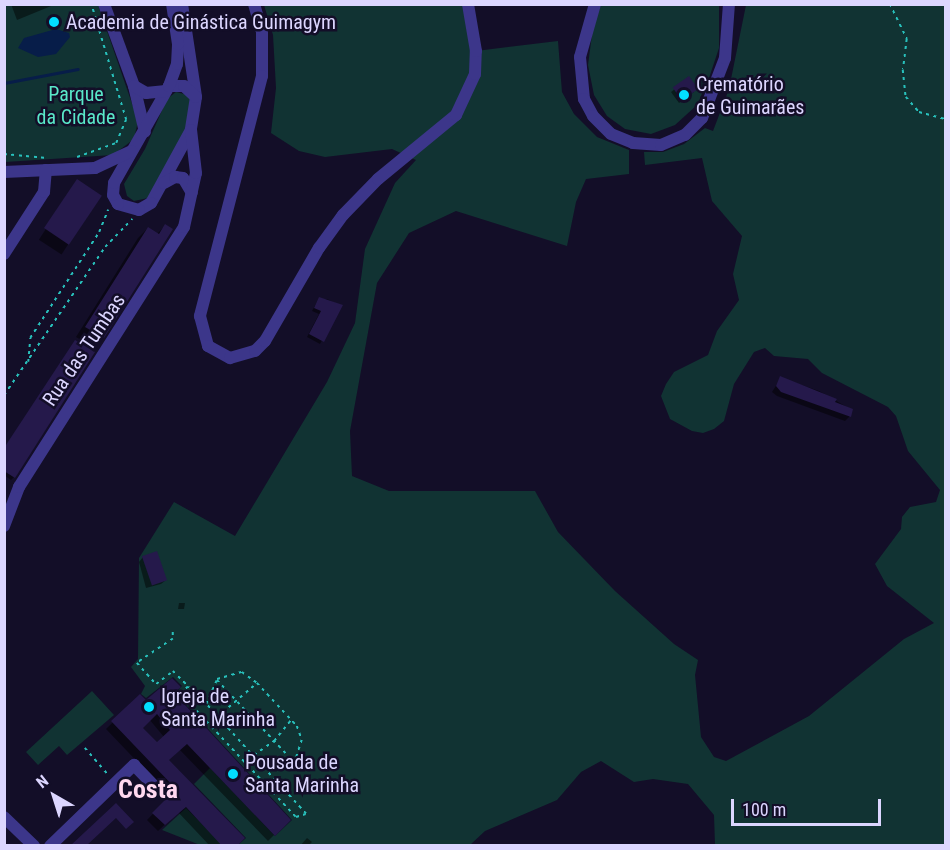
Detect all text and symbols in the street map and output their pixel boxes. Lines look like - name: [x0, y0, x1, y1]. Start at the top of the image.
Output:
- place label: Academia de Ginástica Guimagym: [66, 10, 336, 34]
- marker: Academia de Ginástica Guimagym: [47, 15, 61, 29]
- place label: Crematório de Guimarães: [696, 72, 804, 119]
- park label: Parque da Cidade: [37, 83, 115, 130]
- marker: Crematório de Guimarães: [677, 88, 691, 102]
- street label: Rua das Tumbas: [38, 289, 130, 411]
- place label: Igreja de Santa Marinha: [161, 684, 275, 731]
- marker: Igreja de Santa Marinha: [142, 700, 156, 714]
- place label: Pousada de Santa Marinha: [245, 750, 359, 797]
- north arrow: [24, 766, 84, 826]
- marker: Pousada de Santa Marinha: [226, 767, 240, 781]
- text: N: [33, 771, 52, 792]
- district label: Costa: [118, 774, 178, 806]
- scale bar: [734, 787, 884, 825]
- text: 100 m: [742, 799, 786, 820]

